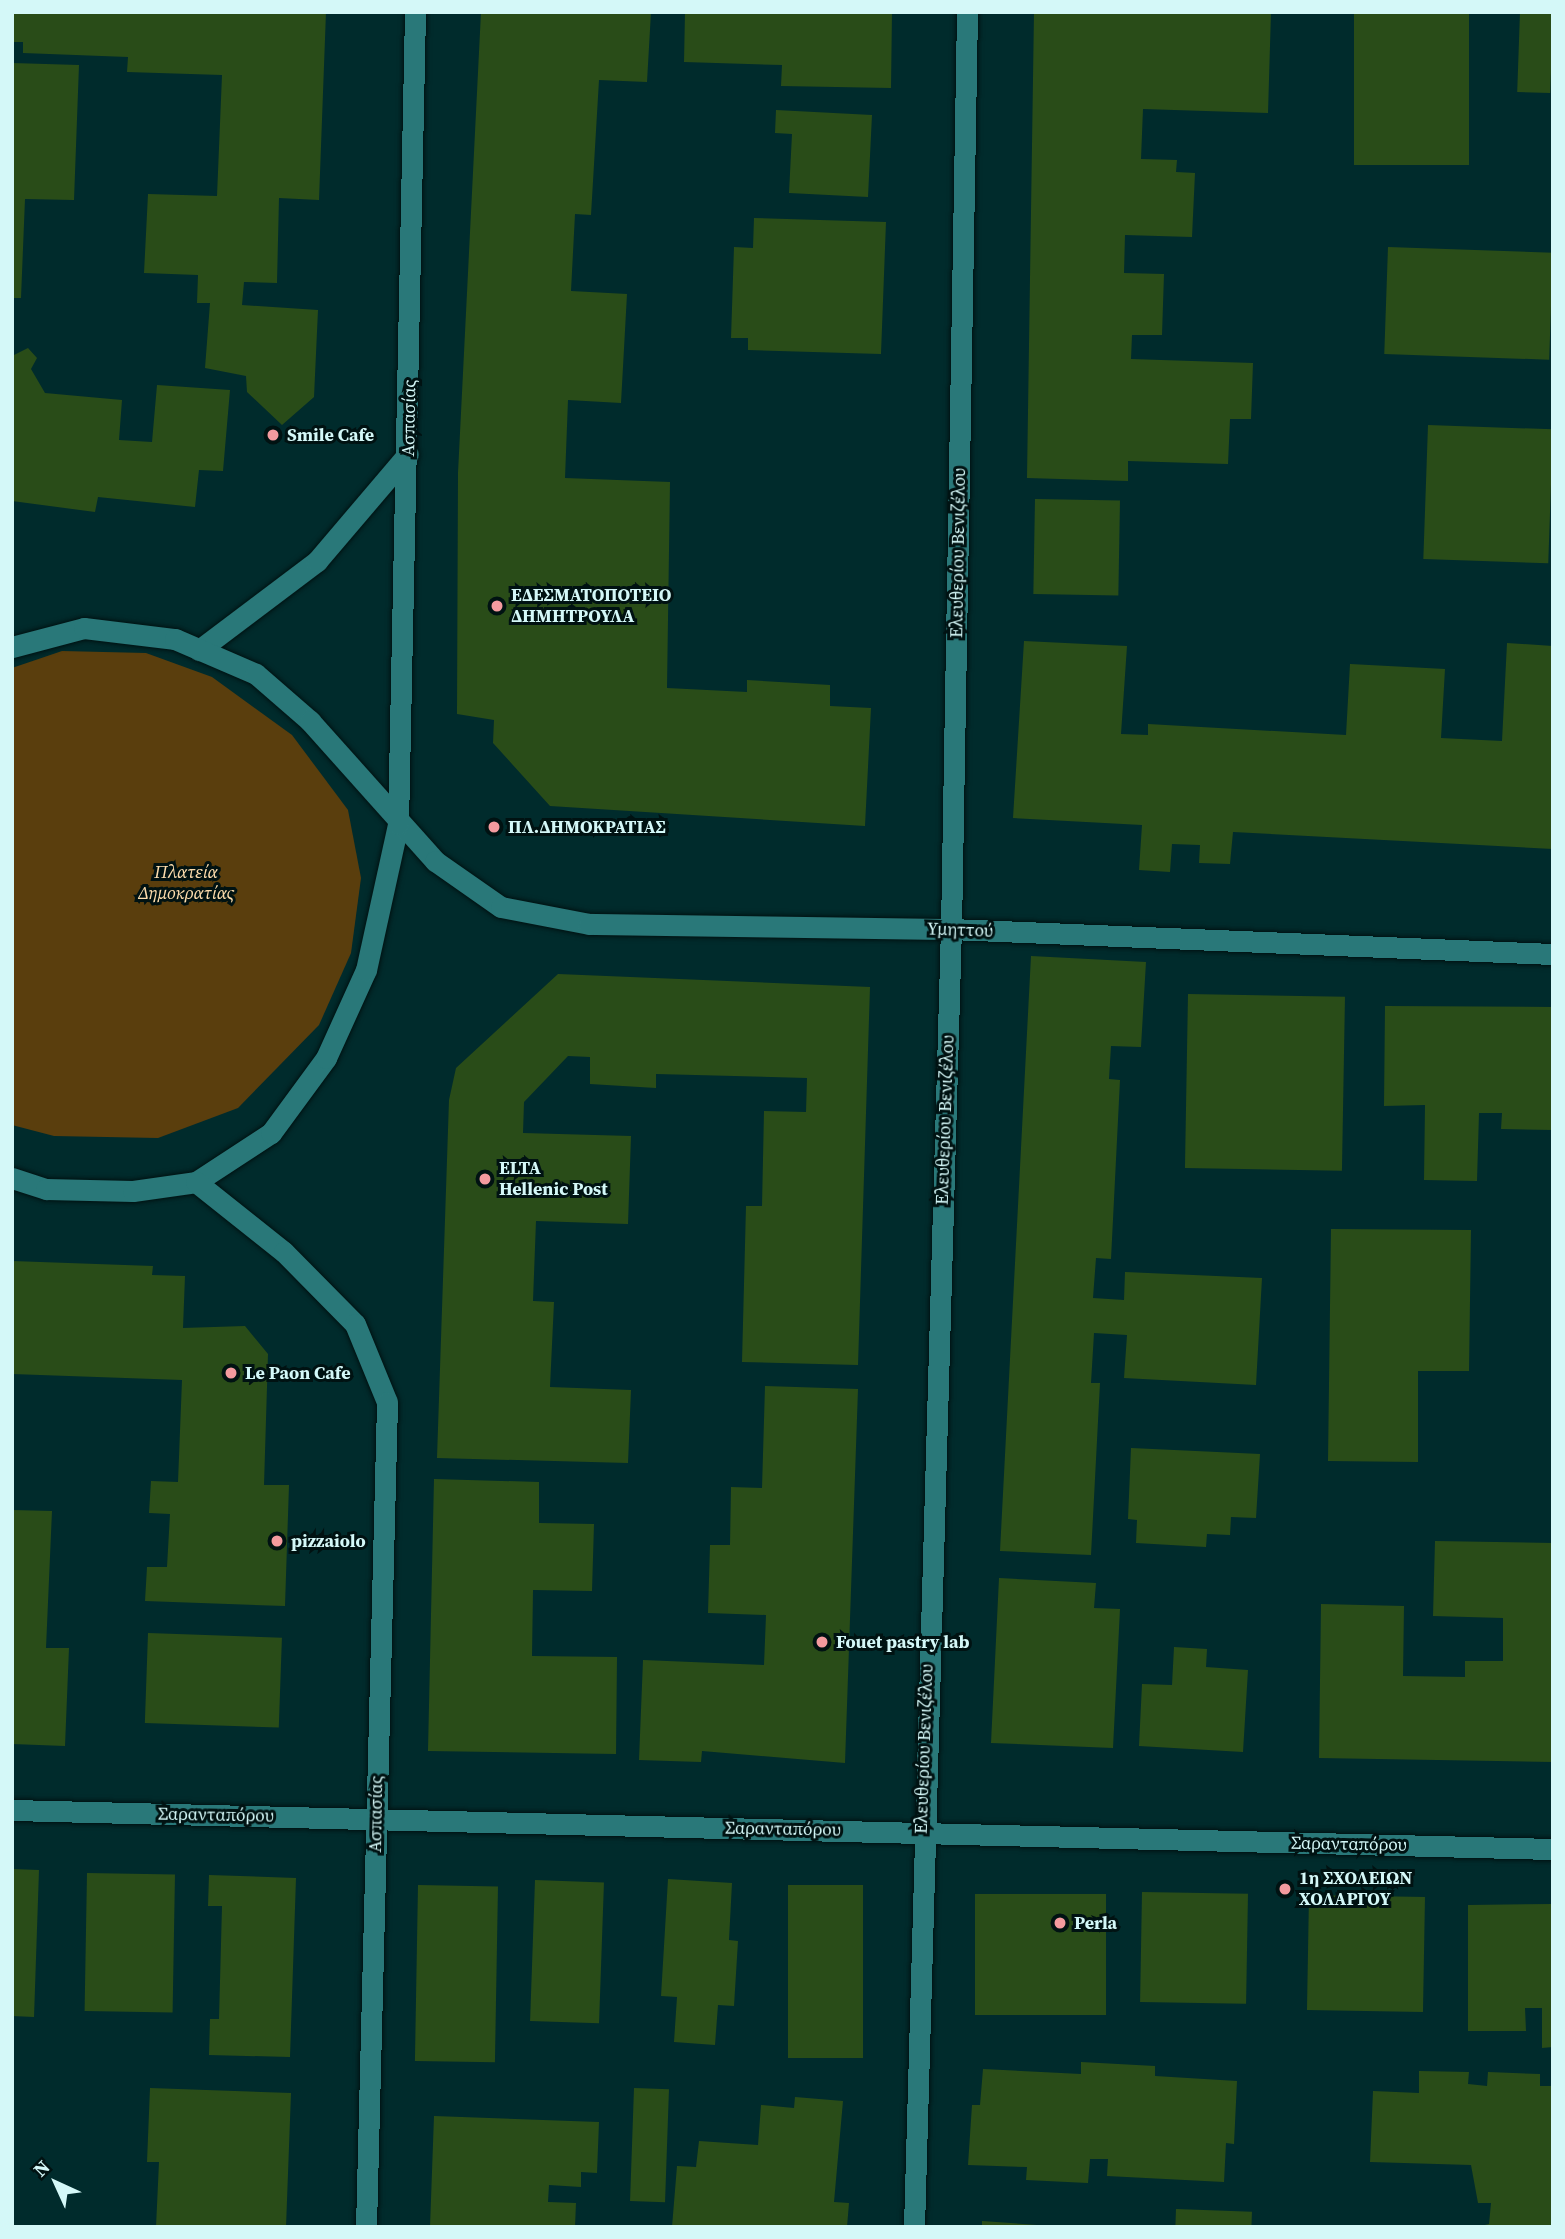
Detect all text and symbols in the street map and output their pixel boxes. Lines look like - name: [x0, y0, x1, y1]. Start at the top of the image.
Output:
- street label: Ασπασίας: [398, 379, 420, 457]
- place label: Smile Cafe: [287, 424, 374, 446]
- marker: Smile Cafe: [265, 427, 281, 443]
- street label: Ελευθερίου Βενιζέλου: [946, 468, 970, 638]
- place label: ΕΔΕΣΜΑΤΟΠΟΤΕΙΟ ΔΗΜΗΤΡΟΥΛΑ: [511, 585, 671, 628]
- marker: ΕΔΕΣΜΑΤΟΠΟΤΕΙΟ ΔΗΜΗΤΡΟΥΛΑ: [489, 598, 505, 614]
- place label: ΠΛ.ΔΗΜΟΚΡΑΤΙΑΣ: [508, 816, 666, 838]
- marker: ΠΛ.ΔΗΜΟΚΡΑΤΙΑΣ: [486, 819, 502, 835]
- park label: Πλατεία Δημοκρατίας: [138, 862, 234, 904]
- street label: Υμηττού: [927, 918, 993, 942]
- street label: Ελευθερίου Βενιζέλου: [931, 1035, 959, 1205]
- place label: ELTA Hellenic Post: [499, 1158, 608, 1200]
- marker: ELTA Hellenic Post: [477, 1171, 493, 1187]
- place label: Le Paon Cafe: [245, 1362, 351, 1384]
- marker: Le Paon Cafe: [223, 1365, 239, 1381]
- place label: pizzaiolo: [291, 1530, 366, 1552]
- marker: pizzaiolo: [269, 1533, 285, 1549]
- place label: Fouet pastry lab: [836, 1631, 970, 1653]
- marker: Fouet pastry lab: [814, 1634, 830, 1650]
- street label: Ελευθερίου Βενιζέλου: [910, 1664, 938, 1834]
- street label: Ασπασίας: [365, 1775, 387, 1853]
- street label: Σαρανταπόρου: [158, 1803, 274, 1827]
- street label: Σαρανταπόρου: [725, 1817, 841, 1841]
- street label: Σαρανταπόρου: [1291, 1832, 1407, 1856]
- place label: 1η ΣΧΟΛΕΙΩΝ ΧΟΛΑΡΓΟΥ: [1299, 1868, 1412, 1910]
- marker: 1η ΣΧΟΛΕΙΩΝ ΧΟΛΑΡΓΟΥ: [1277, 1881, 1293, 1897]
- place label: Perla: [1074, 1912, 1117, 1934]
- marker: Perla: [1052, 1915, 1068, 1931]
- north arrow: [21, 2148, 91, 2218]
- text: N: [27, 2154, 55, 2182]

